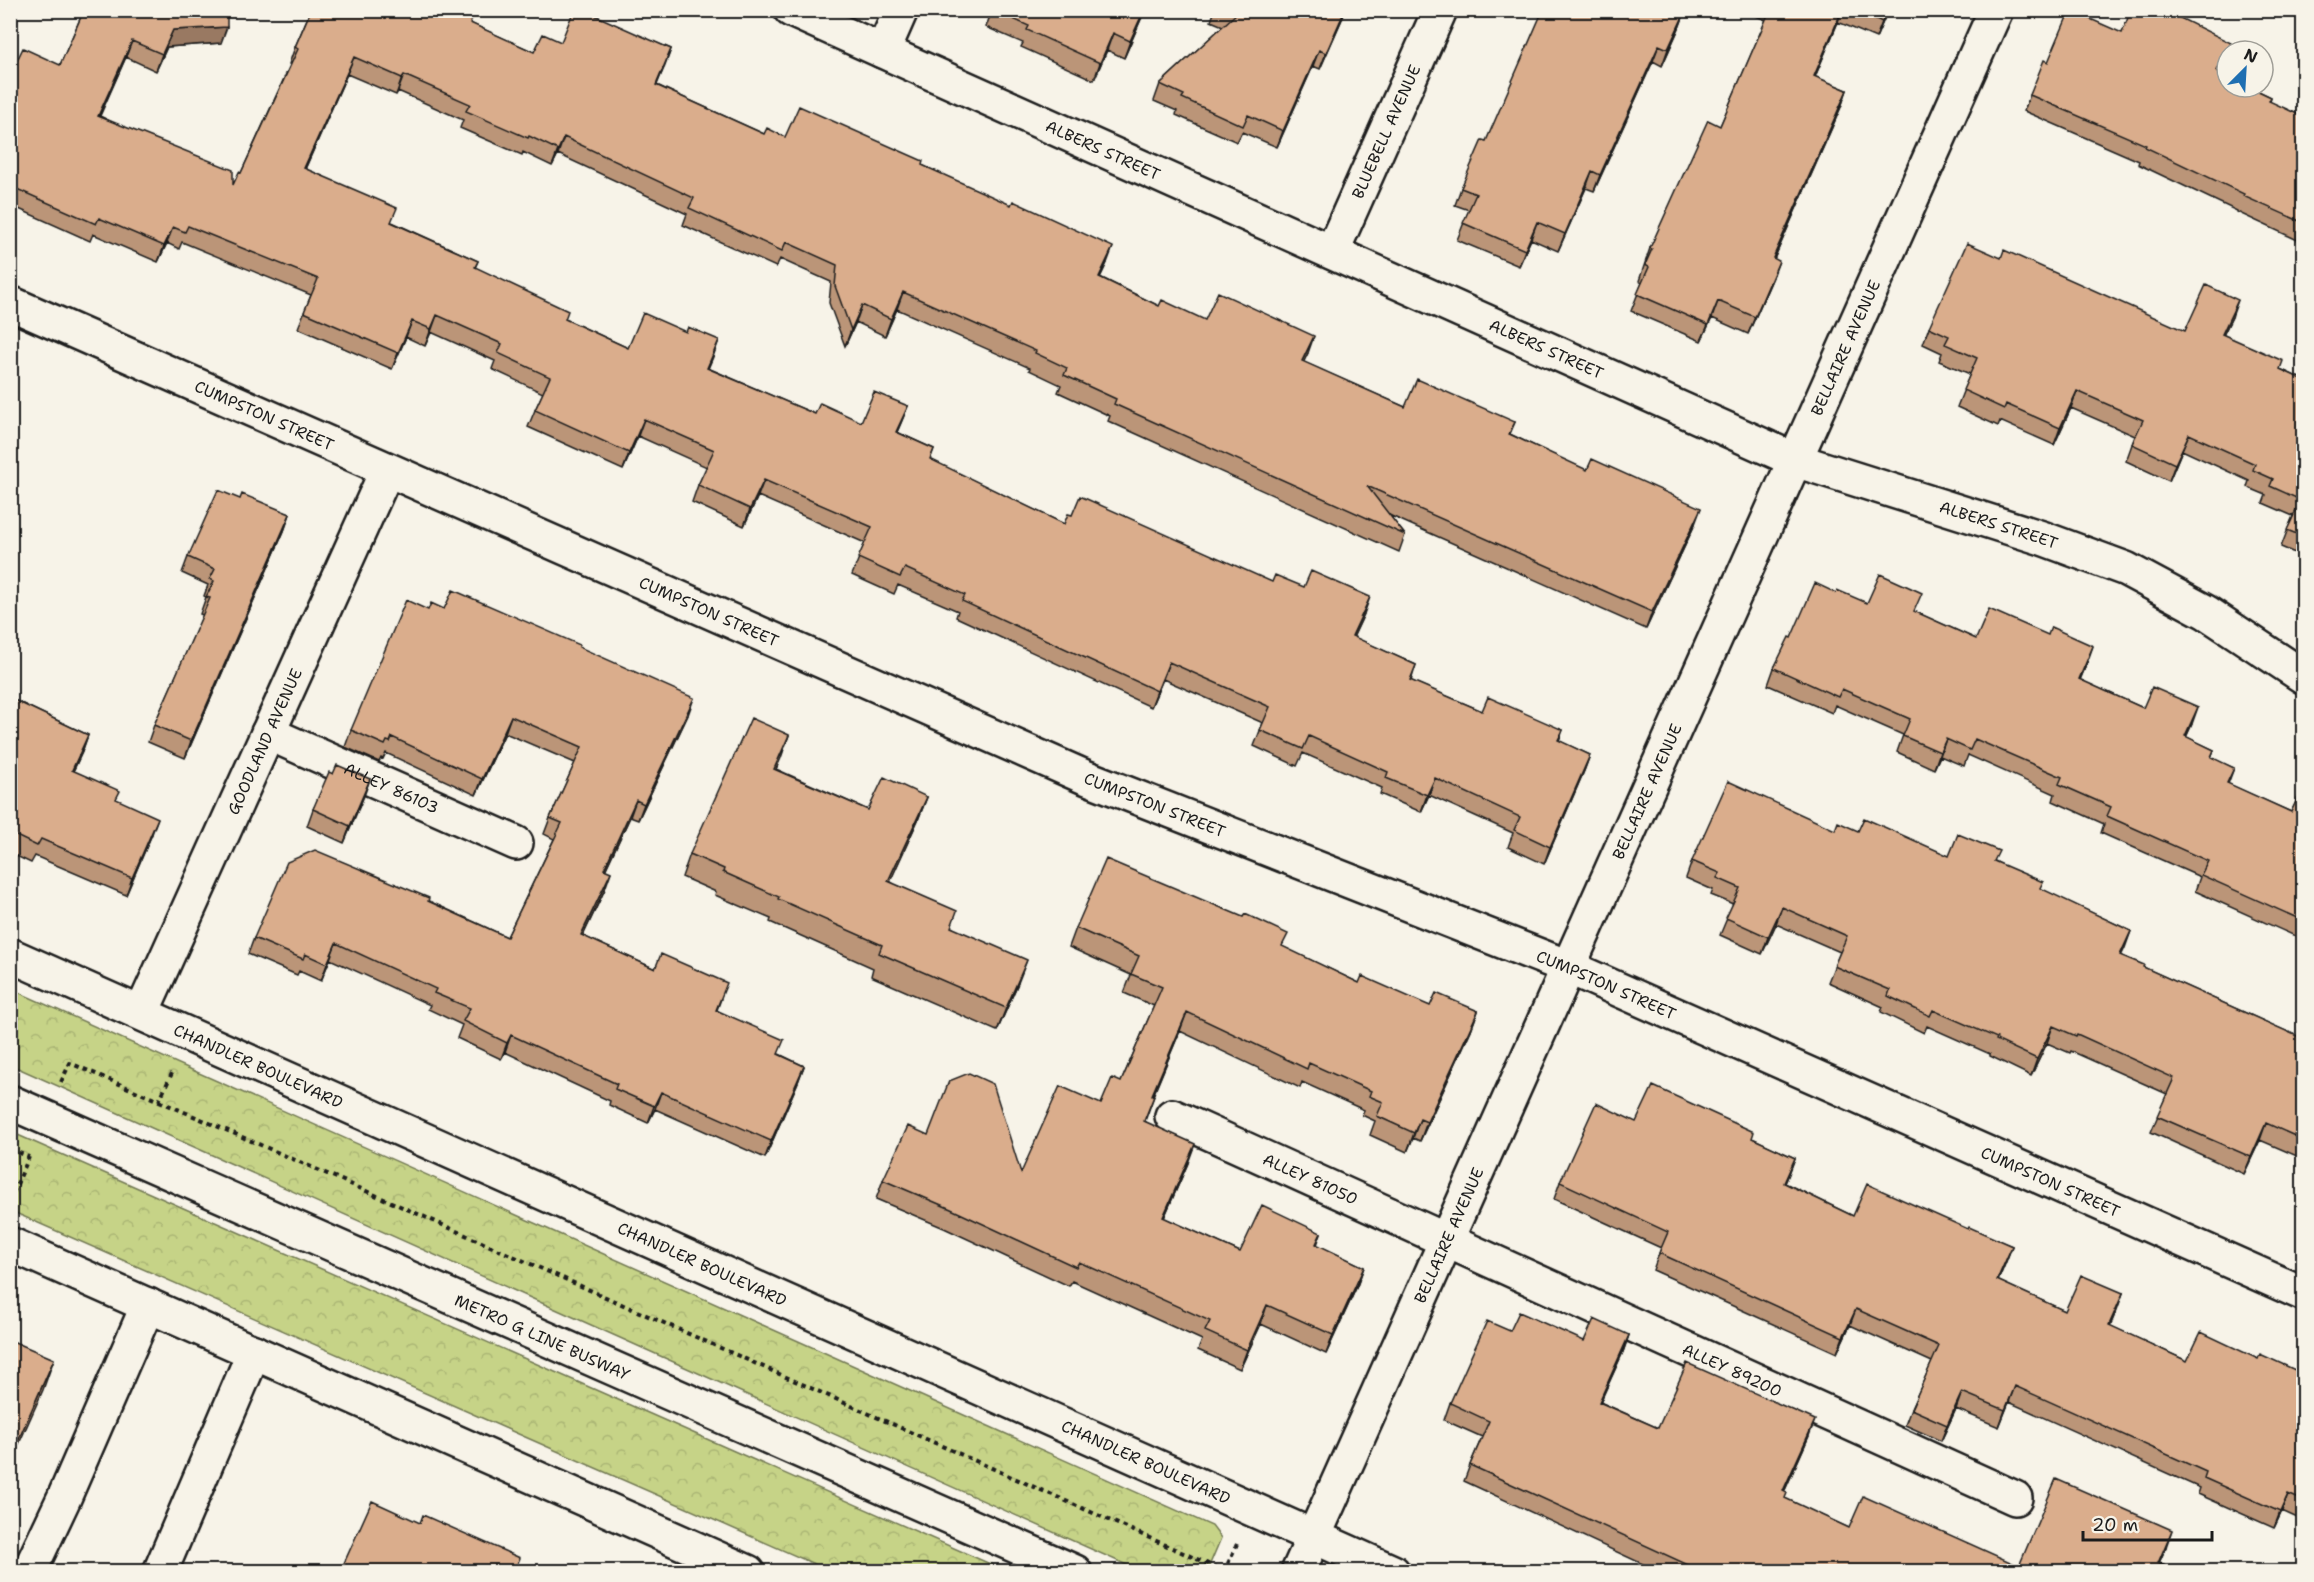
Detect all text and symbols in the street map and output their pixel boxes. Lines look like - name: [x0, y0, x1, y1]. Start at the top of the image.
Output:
- north arrow: [2215, 39, 2275, 99]
- text: N: [2241, 44, 2261, 68]
- street label: BLUEBELL AVENUE: [1347, 61, 1425, 202]
- street label: ALBERS STREET: [1042, 116, 1164, 185]
- street label: BELLAIRE AVENUE: [1806, 277, 1885, 419]
- street label: ALBERS STREET: [1486, 314, 1607, 384]
- street label: CUMPSTON STREET: [191, 376, 337, 456]
- street label: ALBERS STREET: [1937, 496, 2061, 554]
- street label: CUMPSTON STREET: [636, 572, 782, 652]
- street label: GOODLAND AVENUE: [223, 665, 307, 818]
- street label: BELLAIRE AVENUE: [1608, 720, 1687, 863]
- street label: ALLEY 86103: [340, 758, 442, 818]
- street label: CUMPSTON STREET: [1081, 768, 1229, 842]
- street label: CUMPSTON STREET: [1533, 946, 1679, 1025]
- street label: CHANDLER BOULEVARD: [170, 1019, 346, 1113]
- street label: CUMPSTON STREET: [1977, 1142, 2123, 1222]
- street label: ALLEY 81050: [1259, 1149, 1361, 1210]
- street label: BELLAIRE AVENUE: [1409, 1164, 1489, 1307]
- street label: CHANDLER BOULEVARD: [614, 1217, 790, 1311]
- street label: METRO G LINE BUSWAY: [451, 1290, 634, 1385]
- street label: ALLEY 89200: [1679, 1339, 1785, 1402]
- street label: CHANDLER BOULEVARD: [1058, 1415, 1234, 1509]
- scale bar: [2083, 1504, 2212, 1542]
- text: 20 m: [2092, 1513, 2138, 1537]

